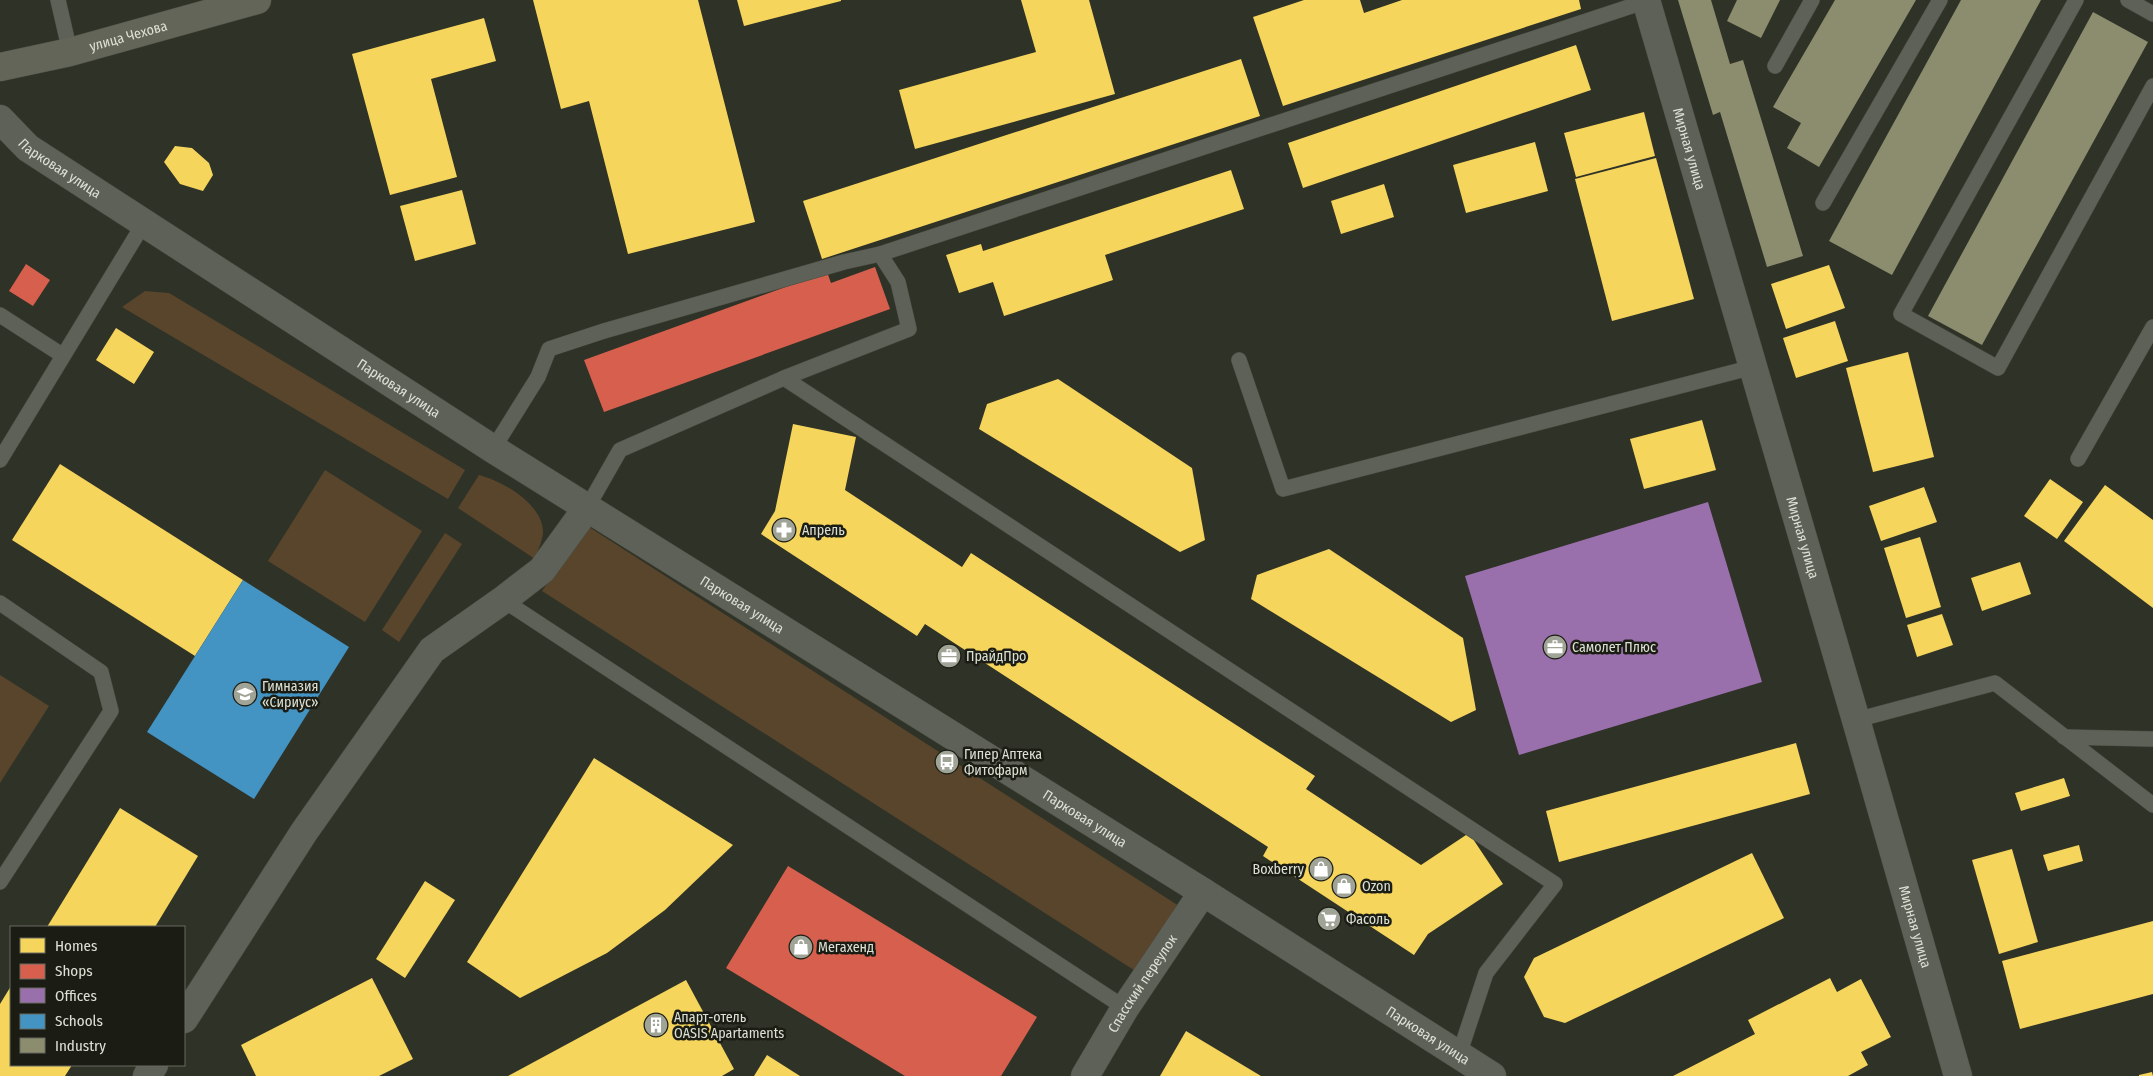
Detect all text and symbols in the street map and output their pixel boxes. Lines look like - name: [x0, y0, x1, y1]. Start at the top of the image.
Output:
- street label: улица Чехова: [87, 17, 169, 55]
- street label: Мирная улица: [1669, 106, 1709, 192]
- street label: Парковая улица: [14, 135, 104, 202]
- street label: Парковая улица: [354, 355, 443, 422]
- street label: Мирная улица: [1782, 495, 1822, 581]
- pharmacy icon: Апрель: [771, 517, 797, 543]
- place label: Апрель: [802, 522, 845, 539]
- street label: Парковая улица: [697, 572, 787, 638]
- office icon: Самолет Плюс: [1542, 634, 1568, 660]
- place label: Самолет Плюс: [1572, 639, 1656, 656]
- office icon: ПрайдПро: [936, 643, 962, 669]
- place label: ПрайдПро: [966, 648, 1026, 665]
- place label: Гимназия «Сириус»: [262, 678, 319, 711]
- school or university icon: Гимназия «Сириус»: [232, 681, 258, 707]
- place label: Гипер Аптека Фитофарм: [964, 746, 1042, 779]
- bus stop icon: Гипер Аптека Фитофарм: [934, 749, 960, 775]
- street label: Парковая улица: [1040, 786, 1130, 851]
- shop icon: Boxberry: [1308, 856, 1334, 882]
- place label: Boxberry: [1253, 861, 1305, 878]
- shop icon: Ozon: [1331, 873, 1357, 899]
- place label: Ozon: [1362, 878, 1391, 895]
- street label: Мирная улица: [1895, 884, 1935, 970]
- supermarket icon: Фасоль: [1316, 906, 1342, 932]
- place label: Фасоль: [1346, 911, 1390, 928]
- legend: [10, 926, 185, 1066]
- street label: Спасский переулок: [1105, 931, 1181, 1036]
- shop icon: Мегахенд: [788, 934, 814, 960]
- text: Homes: [55, 937, 97, 955]
- place label: Мегахенд: [818, 939, 874, 956]
- text: Shops: [55, 962, 93, 980]
- text: Offices: [55, 987, 97, 1005]
- street label: Парковая улица: [1383, 1003, 1473, 1069]
- place label: Апарт-отель OASIS Apartaments: [674, 1009, 784, 1042]
- text: Schools: [55, 1012, 103, 1030]
- building icon: Апарт-отель OASIS Apartaments: [643, 1012, 669, 1038]
- text: Industry: [55, 1037, 106, 1055]

